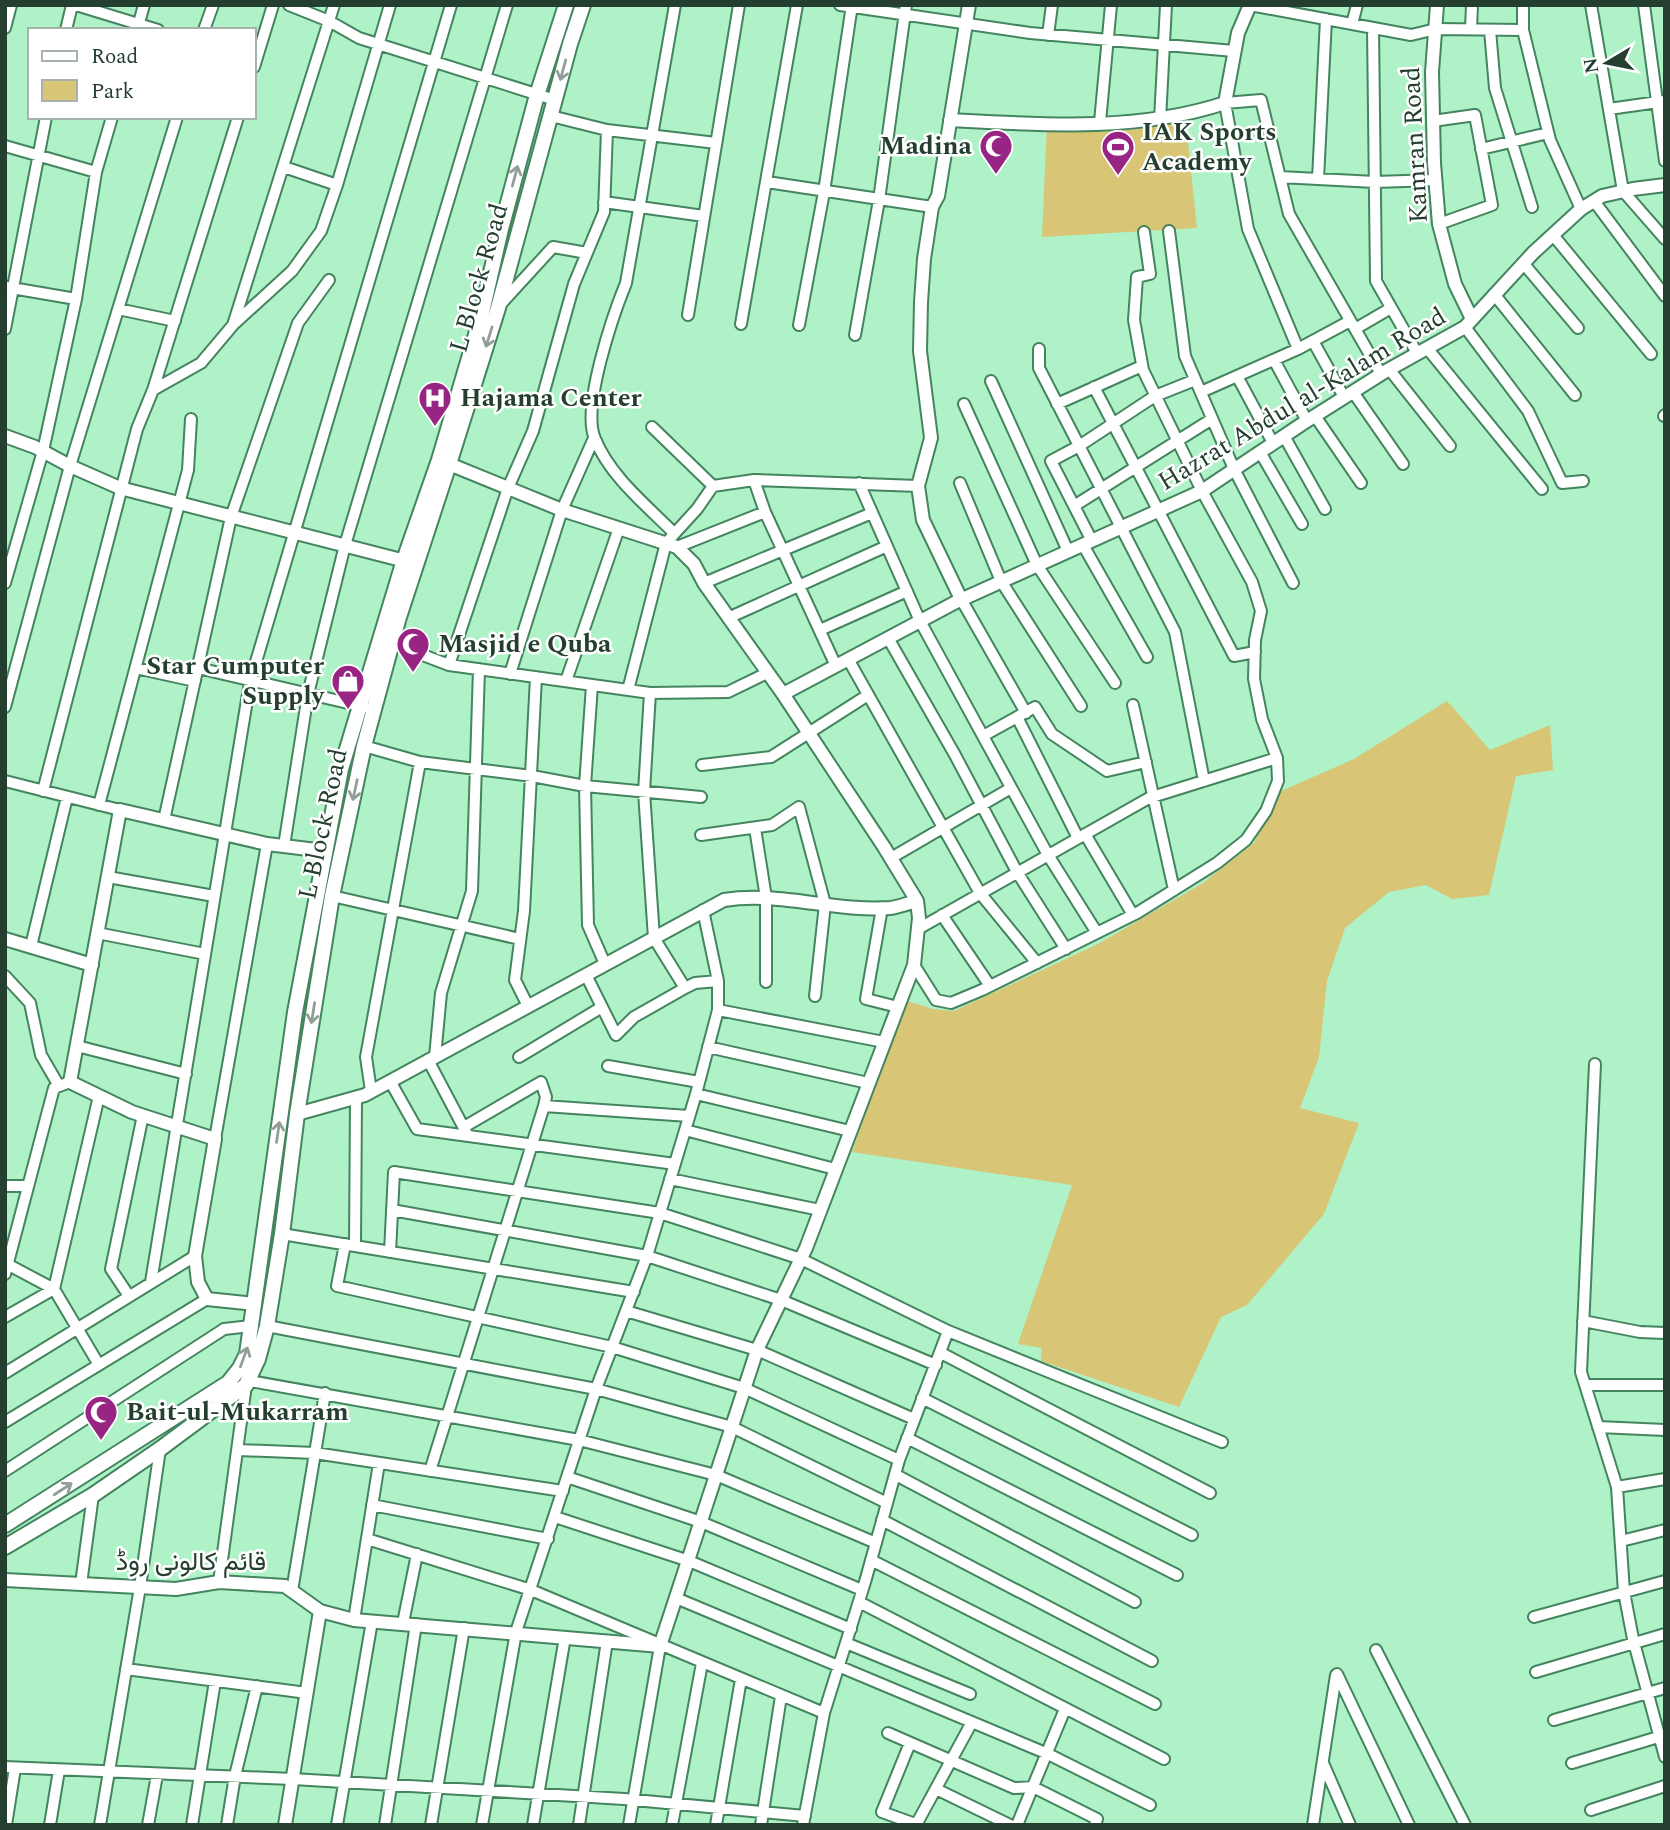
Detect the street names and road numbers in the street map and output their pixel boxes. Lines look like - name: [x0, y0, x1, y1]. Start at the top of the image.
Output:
- street label: Kamran Road: [1391, 66, 1439, 224]
- street label: L Block Road: [439, 199, 519, 357]
- street label: Hazrat Abdul al-Kalam Road: [1150, 297, 1454, 501]
- street label: L Block Road: [287, 745, 359, 903]
- street label: قائم کالونی روڈ: [116, 1542, 266, 1582]

